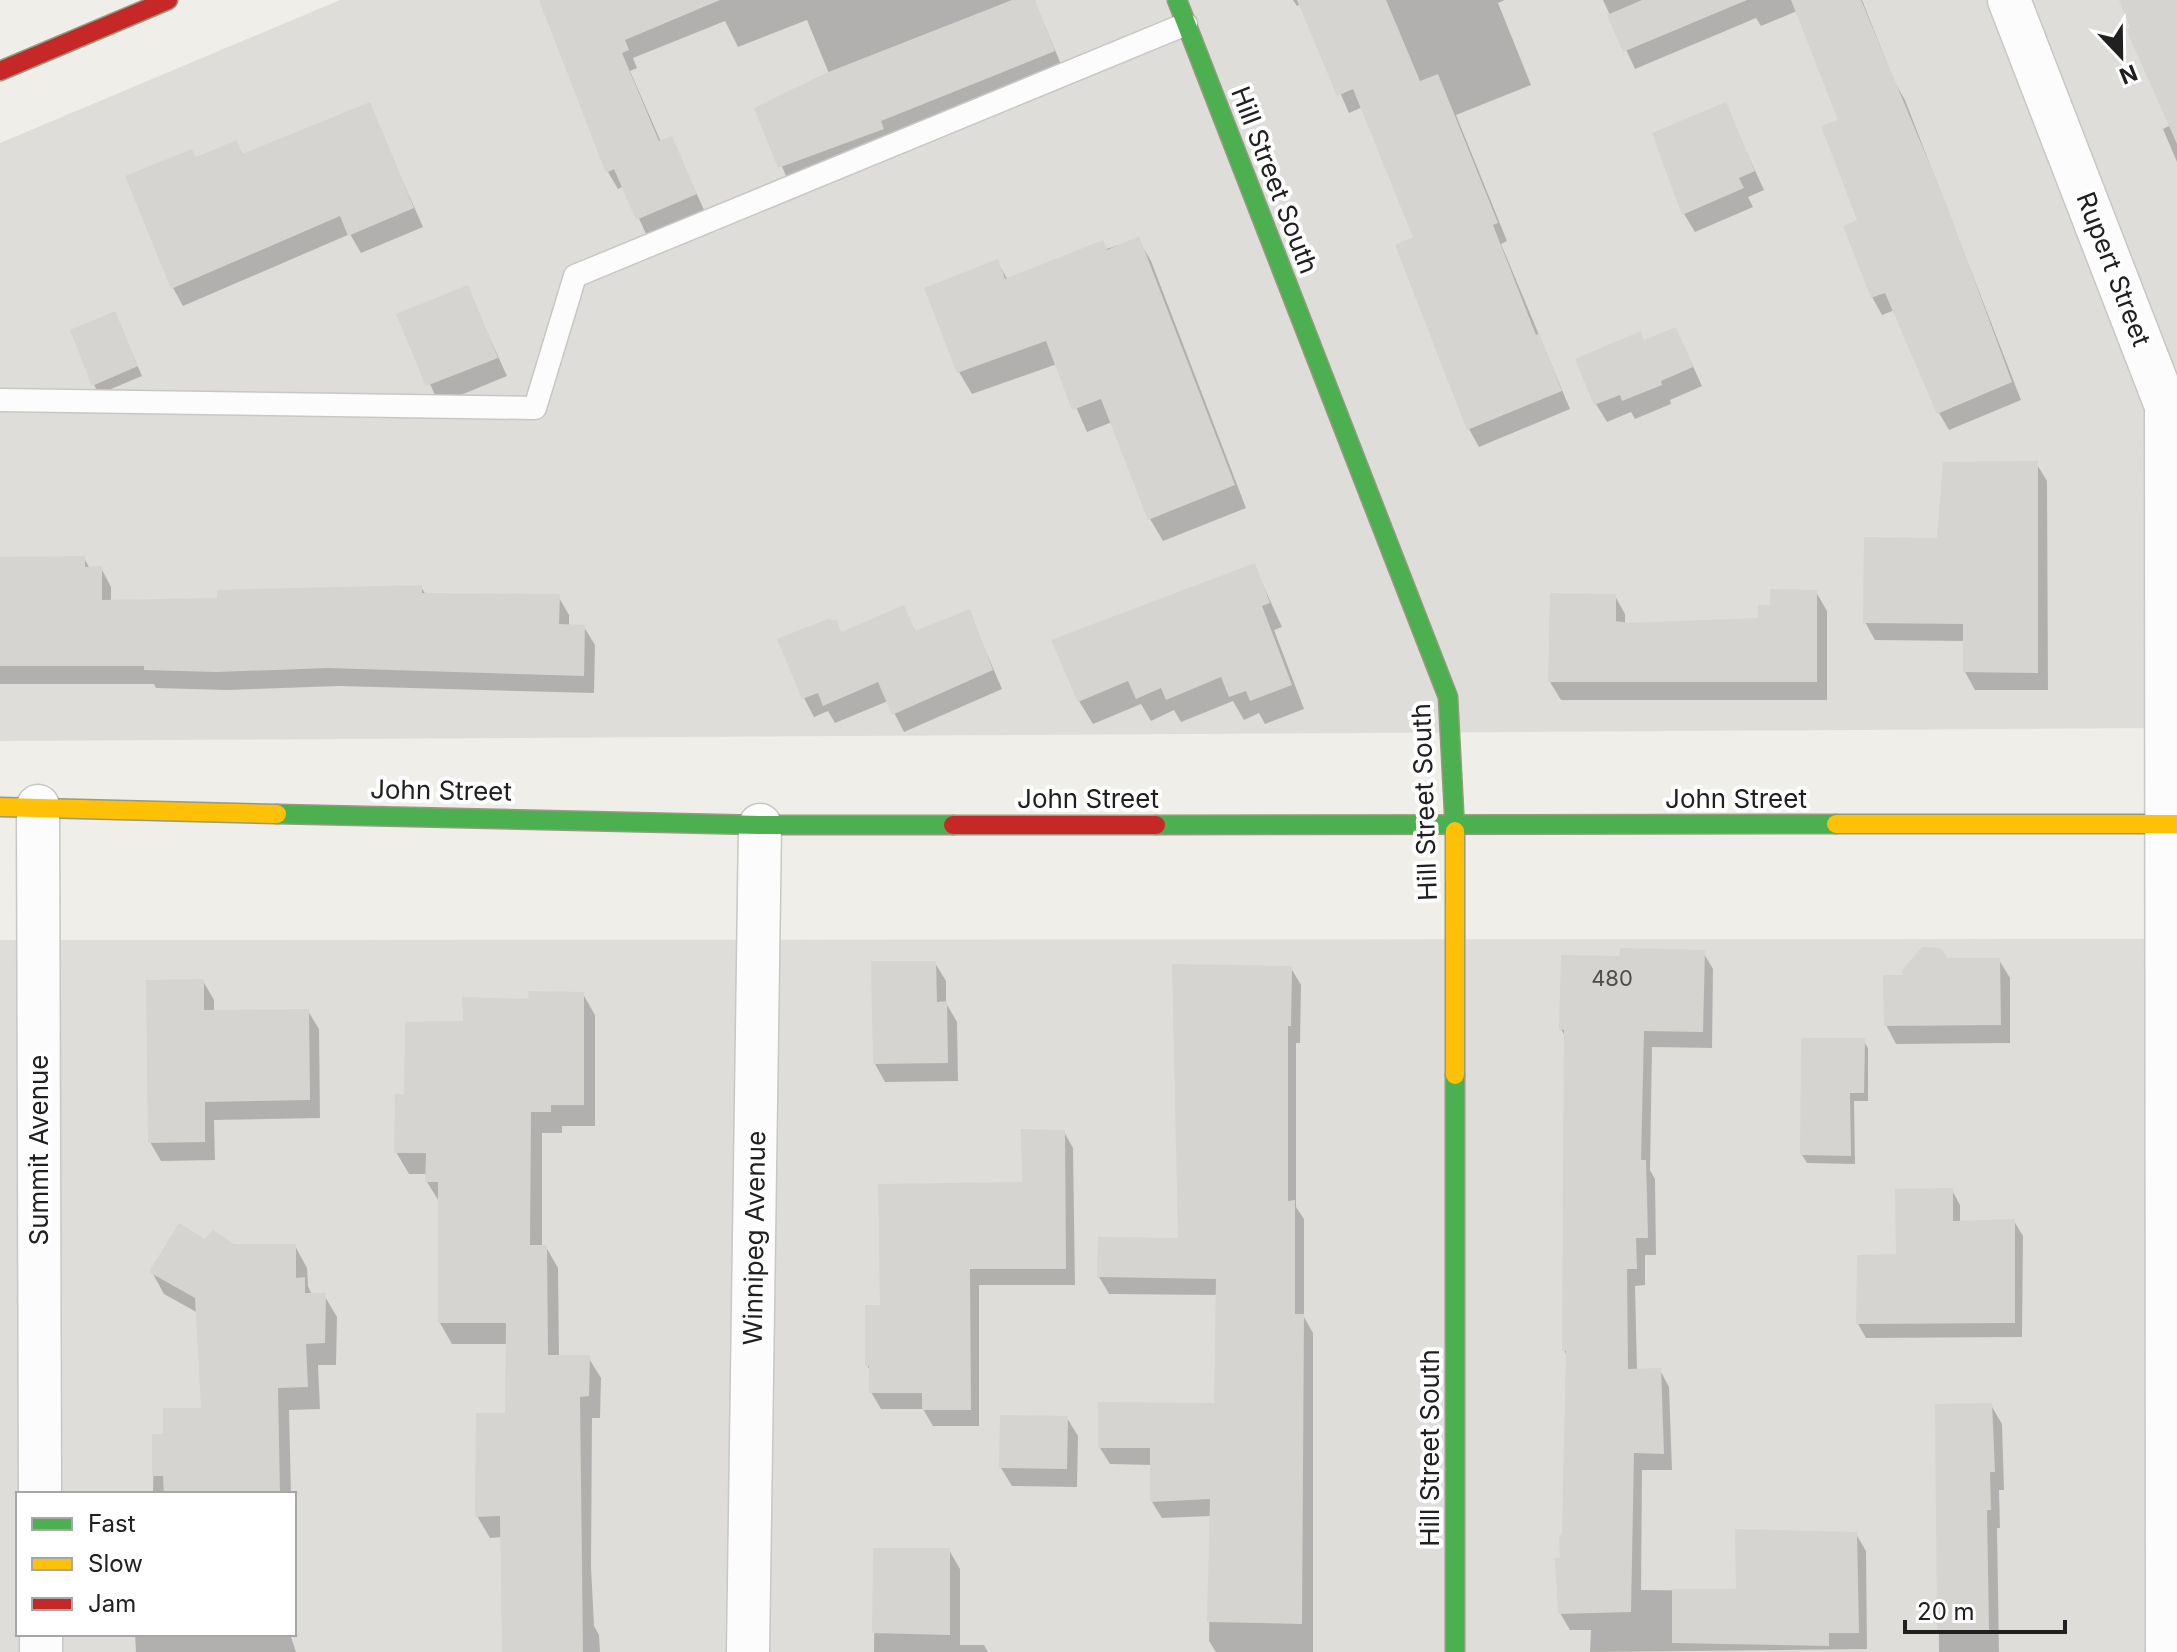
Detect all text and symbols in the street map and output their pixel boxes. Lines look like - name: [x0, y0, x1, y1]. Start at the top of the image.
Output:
- north arrow: [2081, 16, 2161, 96]
- text: N: [2116, 59, 2141, 90]
- street label: Hill Street South: [1225, 82, 1325, 278]
- street label: Rupert Street: [2070, 188, 2158, 350]
- street label: Hill Street South: [1405, 703, 1443, 901]
- street label: John Street: [370, 773, 512, 807]
- street label: John Street: [1017, 783, 1159, 814]
- street label: John Street: [1665, 783, 1807, 814]
- house number: 480: [1591, 965, 1633, 991]
- street label: Summit Avenue: [23, 1054, 54, 1246]
- street label: Winnipeg Avenue: [737, 1130, 771, 1346]
- street label: Hill Street South: [1414, 1349, 1445, 1547]
- legend: [16, 1492, 296, 1636]
- text: Fast: [88, 1509, 136, 1538]
- text: Slow: [88, 1549, 143, 1578]
- scale bar: [1905, 1584, 2065, 1634]
- text: Jam: [88, 1589, 136, 1618]
- text: 20 m: [1917, 1597, 1975, 1626]

